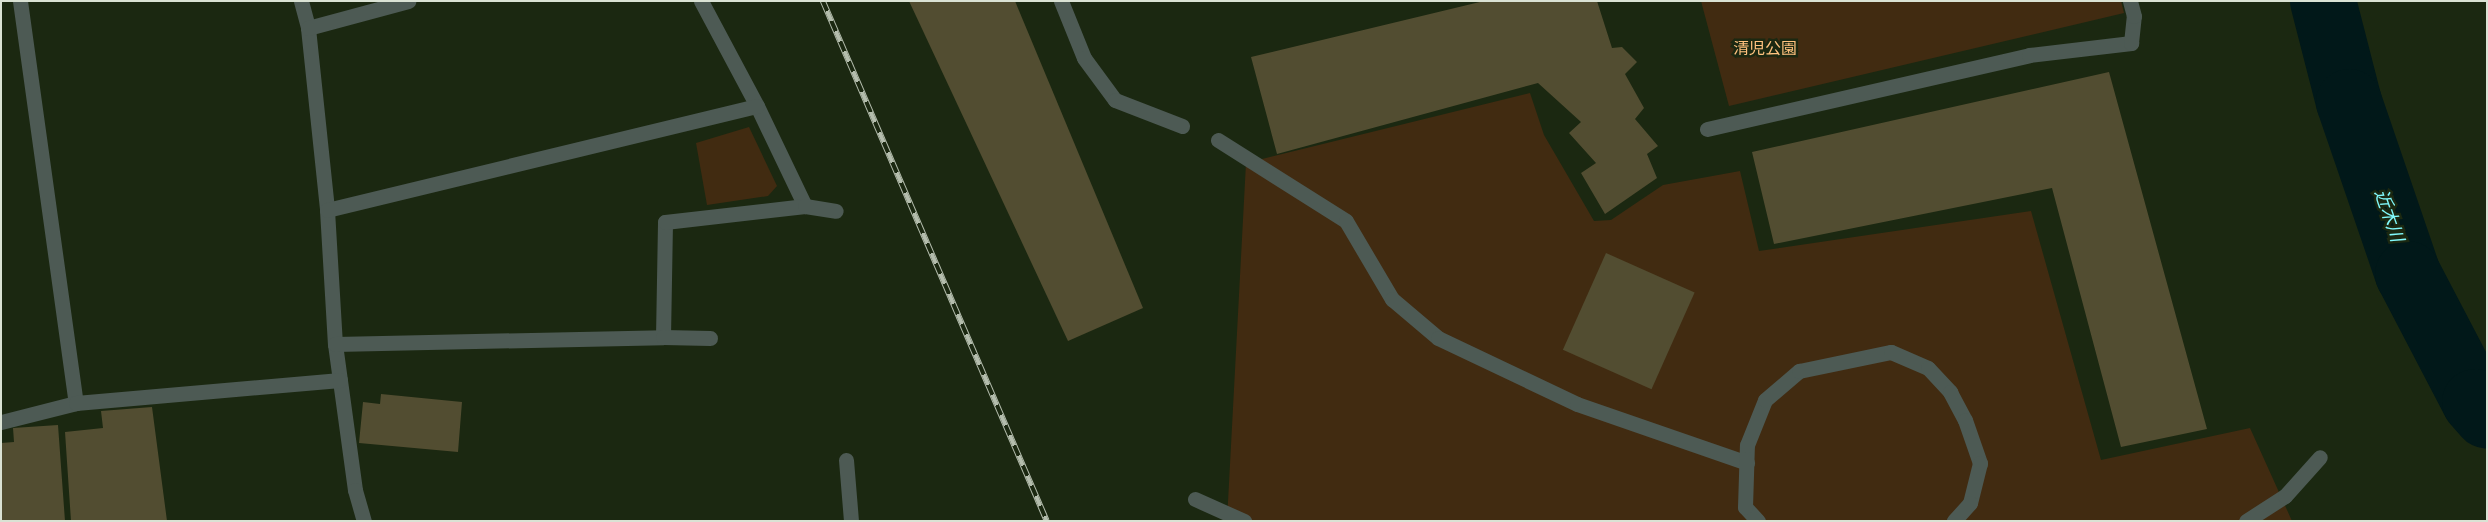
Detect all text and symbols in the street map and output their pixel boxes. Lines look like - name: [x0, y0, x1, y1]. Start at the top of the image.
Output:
- park label: 清児公園: [1733, 39, 1797, 59]
- water label: 近木川: [2369, 187, 2407, 245]

